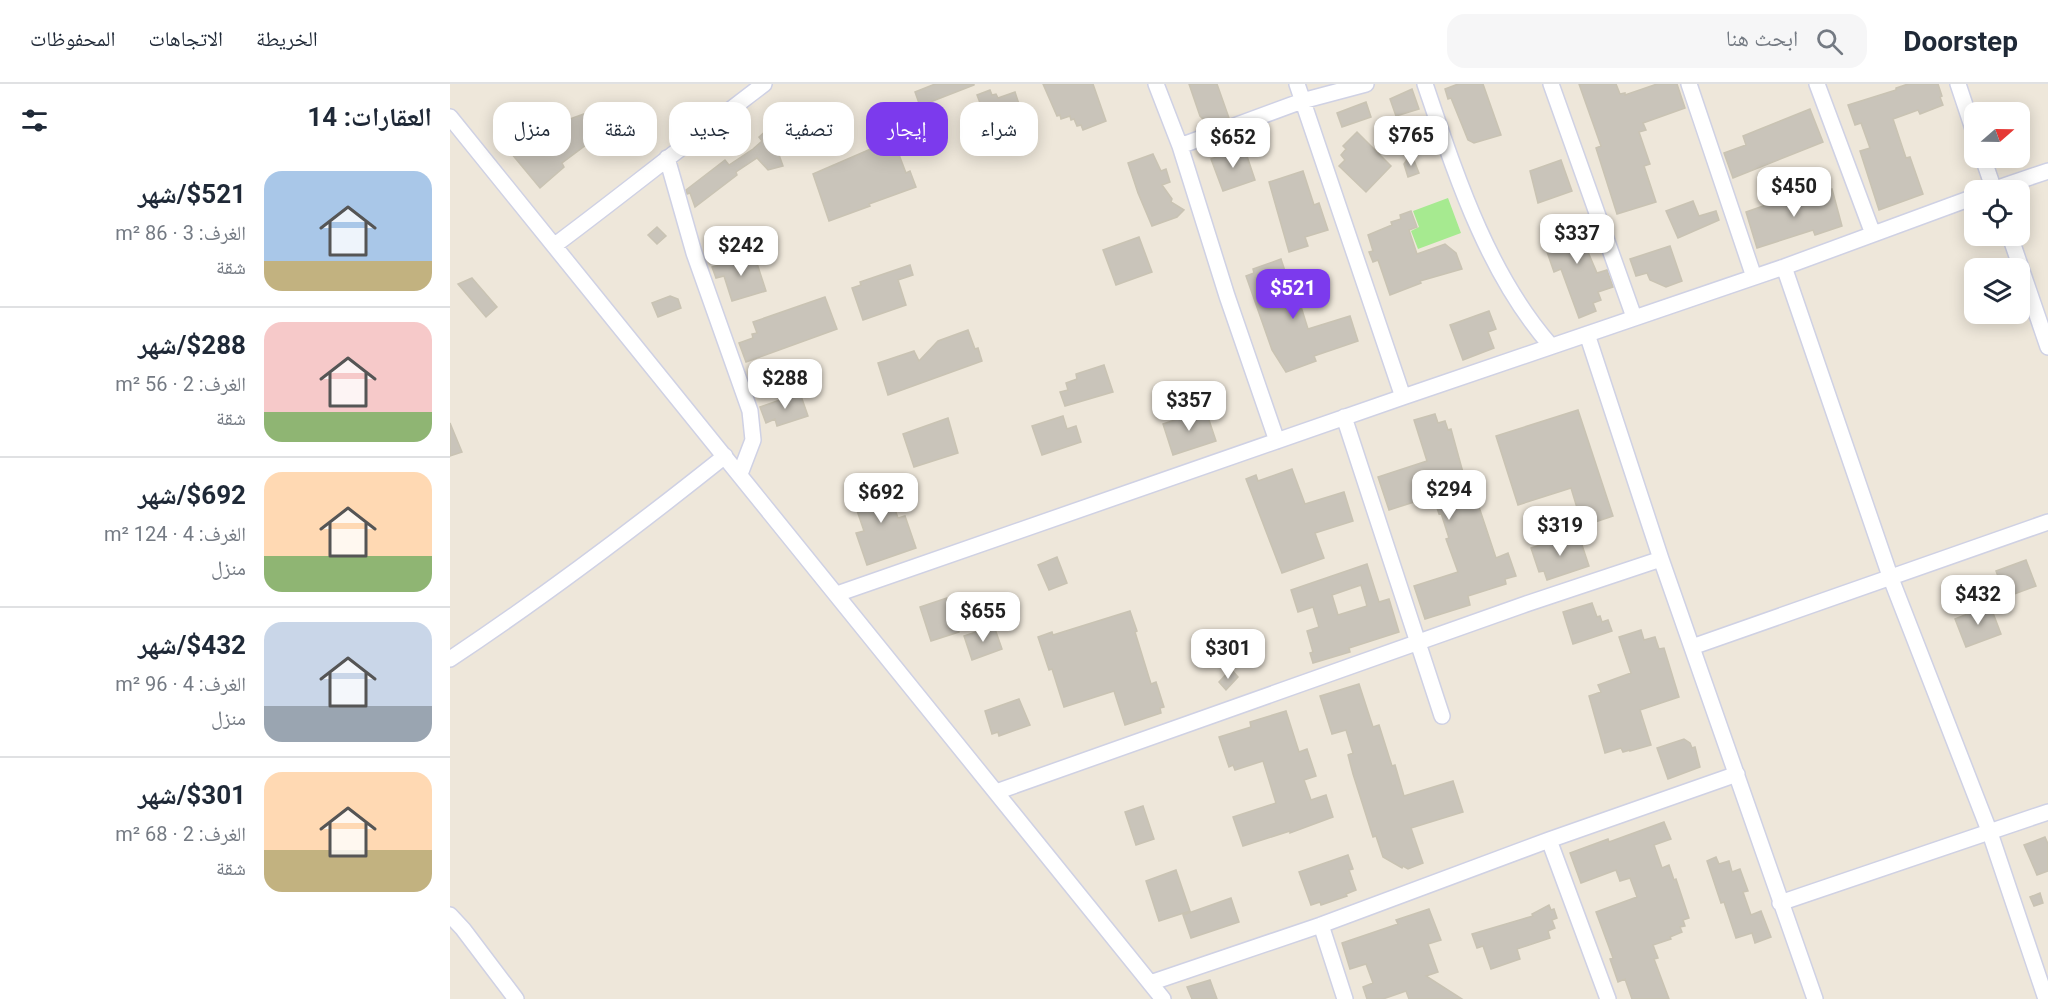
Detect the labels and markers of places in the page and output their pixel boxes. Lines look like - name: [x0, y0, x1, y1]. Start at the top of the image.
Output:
- pin: $765: [1375, 116, 1447, 167]
- pin: $652: [1197, 118, 1269, 169]
- pin: $450: [1758, 167, 1830, 218]
- pin: $337: [1541, 214, 1613, 265]
- pin: $242: [705, 226, 777, 277]
- pin: $521: [1257, 269, 1329, 320]
- pin: $288: [749, 359, 821, 410]
- pin: $357: [1153, 381, 1225, 432]
- pin: $294: [1413, 470, 1485, 521]
- pin: $692: [845, 473, 917, 524]
- pin: $319: [1524, 506, 1596, 557]
- pin: $432: [1942, 575, 2014, 626]
- pin: $655: [947, 592, 1019, 643]
- pin: $301: [1192, 629, 1264, 680]

